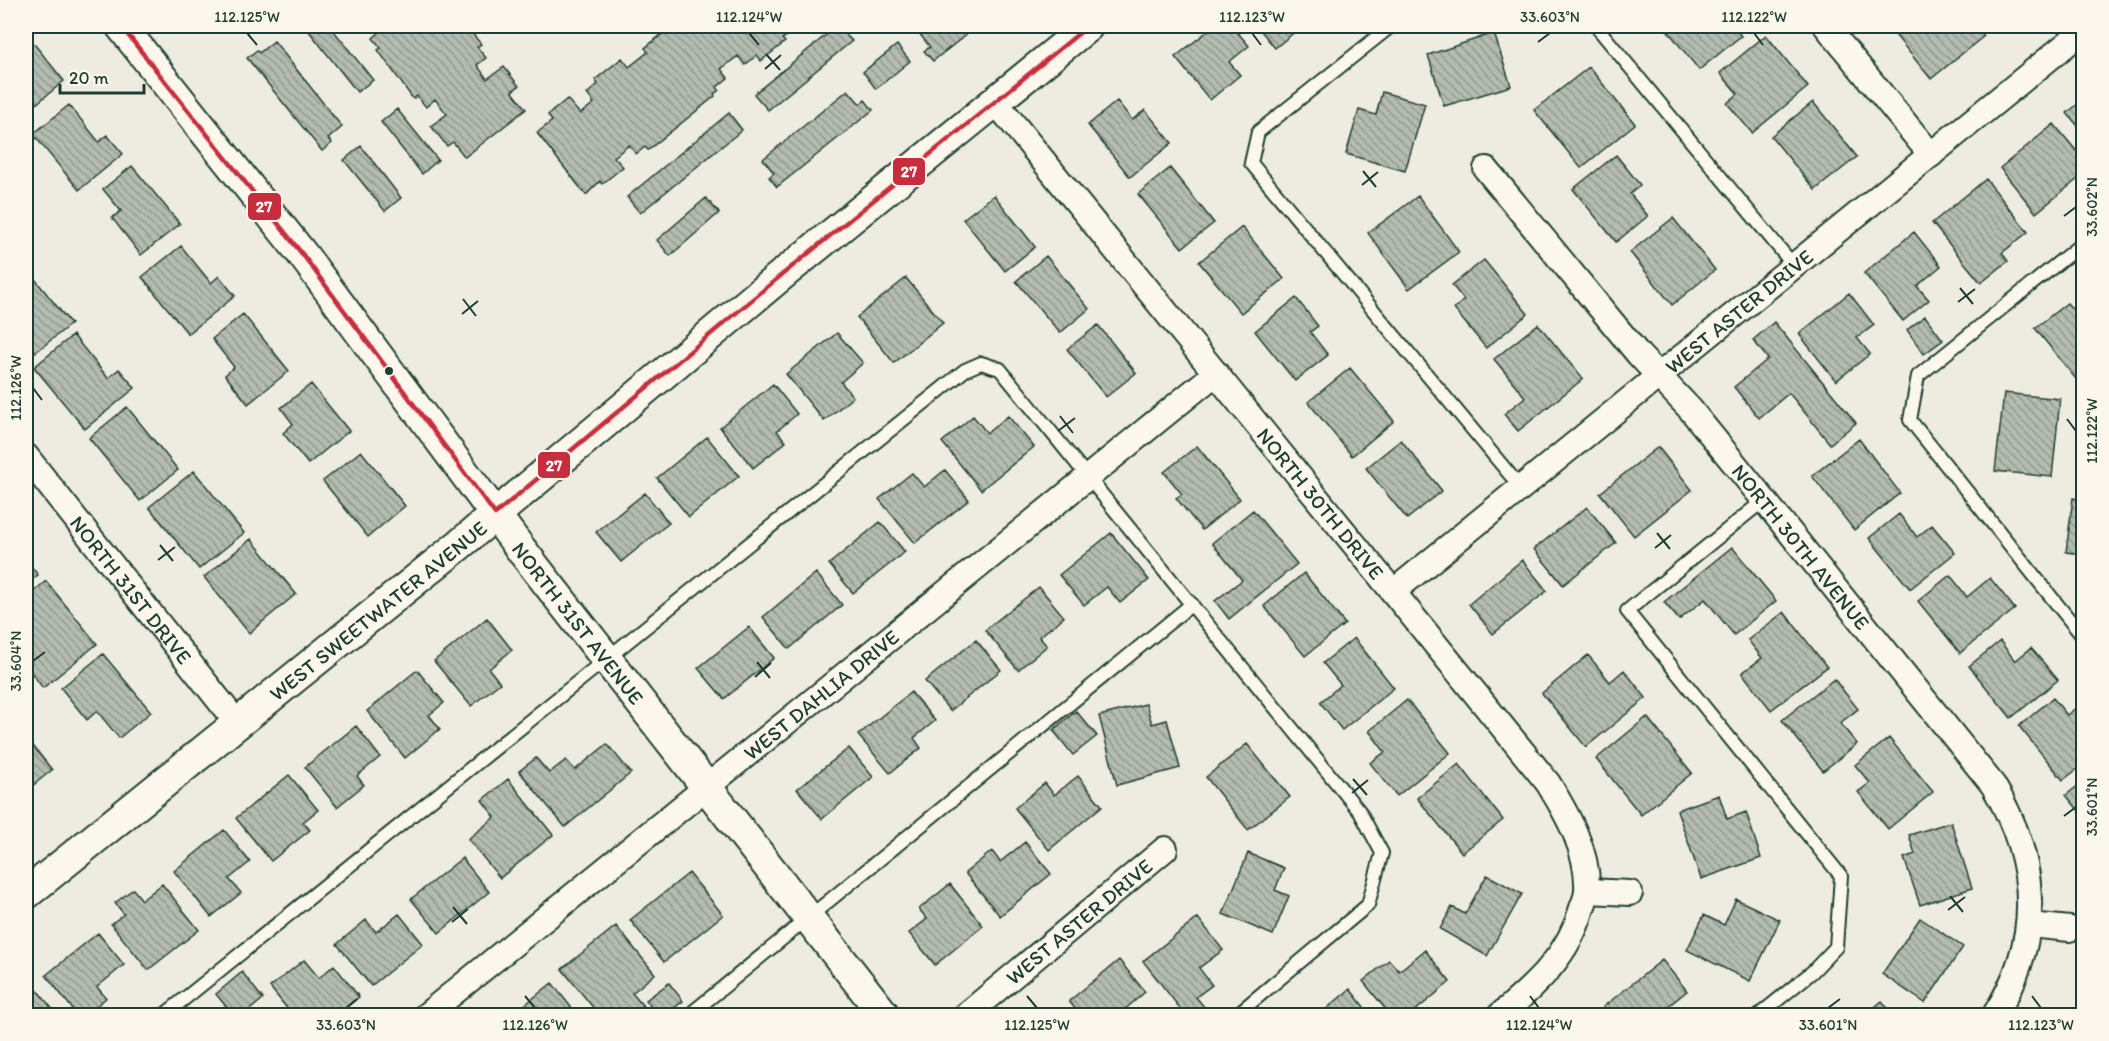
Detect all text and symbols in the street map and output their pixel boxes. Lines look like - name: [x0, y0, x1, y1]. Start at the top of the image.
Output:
- text: 112.125°W: [214, 8, 280, 26]
- text: 112.124°W: [716, 8, 782, 26]
- text: 112.123°W: [1219, 8, 1285, 26]
- text: 33.603°N: [1520, 8, 1580, 26]
- text: 112.122°W: [1721, 8, 1787, 26]
- scale bar: [60, 57, 144, 95]
- text: 20 m: [69, 67, 109, 89]
- line badge: 27: [892, 157, 926, 186]
- text: 27: [901, 162, 917, 181]
- text: 33.602°N: [2083, 177, 2101, 237]
- line badge: 27: [247, 192, 282, 221]
- text: 27: [256, 197, 272, 216]
- street label: WEST ASTER DRIVE: [1660, 243, 1818, 378]
- text: 112.126°W: [7, 355, 25, 421]
- unlabelled marker: [383, 365, 395, 377]
- text: 112.122°W: [2083, 398, 2101, 464]
- street label: NORTH 30TH DRIVE: [1252, 422, 1390, 584]
- line badge: 27: [537, 451, 571, 479]
- text: 27: [546, 456, 562, 475]
- street label: NORTH 30TH AVENUE: [1727, 459, 1875, 634]
- street label: NORTH 31ST DRIVE: [65, 510, 198, 669]
- street label: WEST SWEETWATER AVENUE: [264, 515, 492, 706]
- street label: NORTH 31ST AVENUE: [507, 536, 650, 709]
- street label: WEST DAHLIA DRIVE: [738, 624, 903, 765]
- text: 33.604°N: [7, 631, 25, 691]
- text: 33.601°N: [2083, 778, 2101, 836]
- street label: WEST ASTER DRIVE: [1000, 853, 1157, 989]
- text: 33.603°N: [316, 1016, 376, 1034]
- text: 112.126°W: [502, 1016, 568, 1034]
- text: 112.125°W: [1004, 1016, 1070, 1034]
- text: 112.124°W: [1506, 1016, 1572, 1034]
- text: 33.601°N: [1799, 1016, 1857, 1034]
- text: 112.123°W: [2008, 1016, 2074, 1034]

